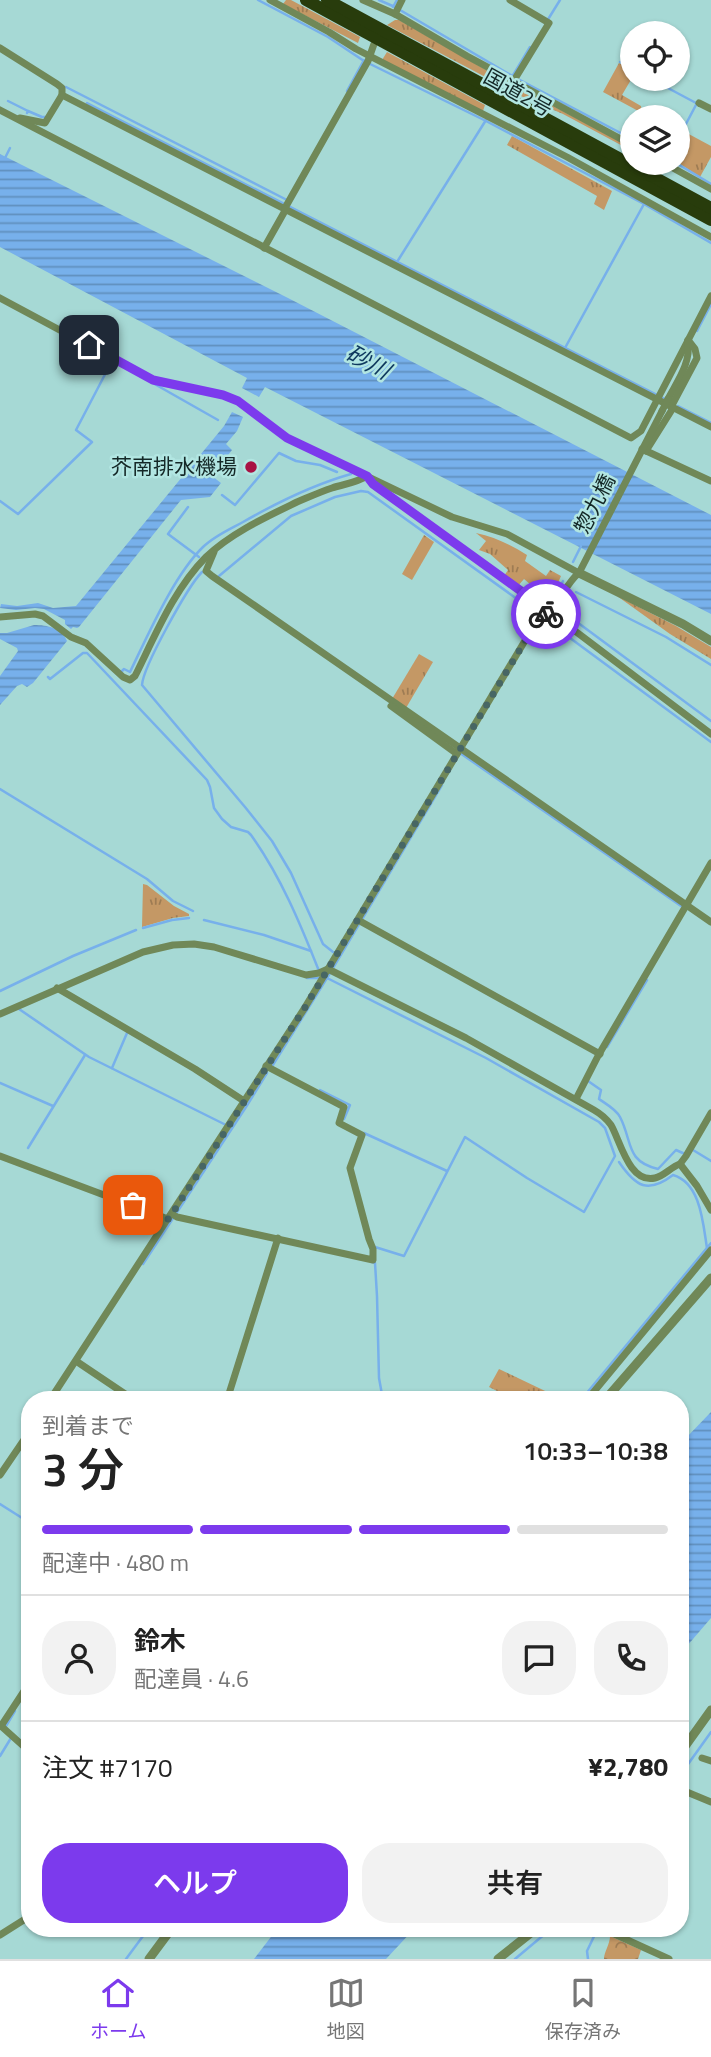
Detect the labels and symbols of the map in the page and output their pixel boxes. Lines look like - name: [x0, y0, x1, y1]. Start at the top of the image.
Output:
- street label: 国道2号: [478, 60, 559, 124]
- pin: [59, 315, 119, 375]
- water label: 砂川: [340, 335, 399, 389]
- place label: 芥南排水機場: [111, 450, 237, 482]
- marker: 芥南排水機場: [243, 459, 259, 475]
- street label: 惣九橋: [566, 468, 623, 539]
- courier: [511, 579, 581, 649]
- pin: [103, 1175, 163, 1235]

